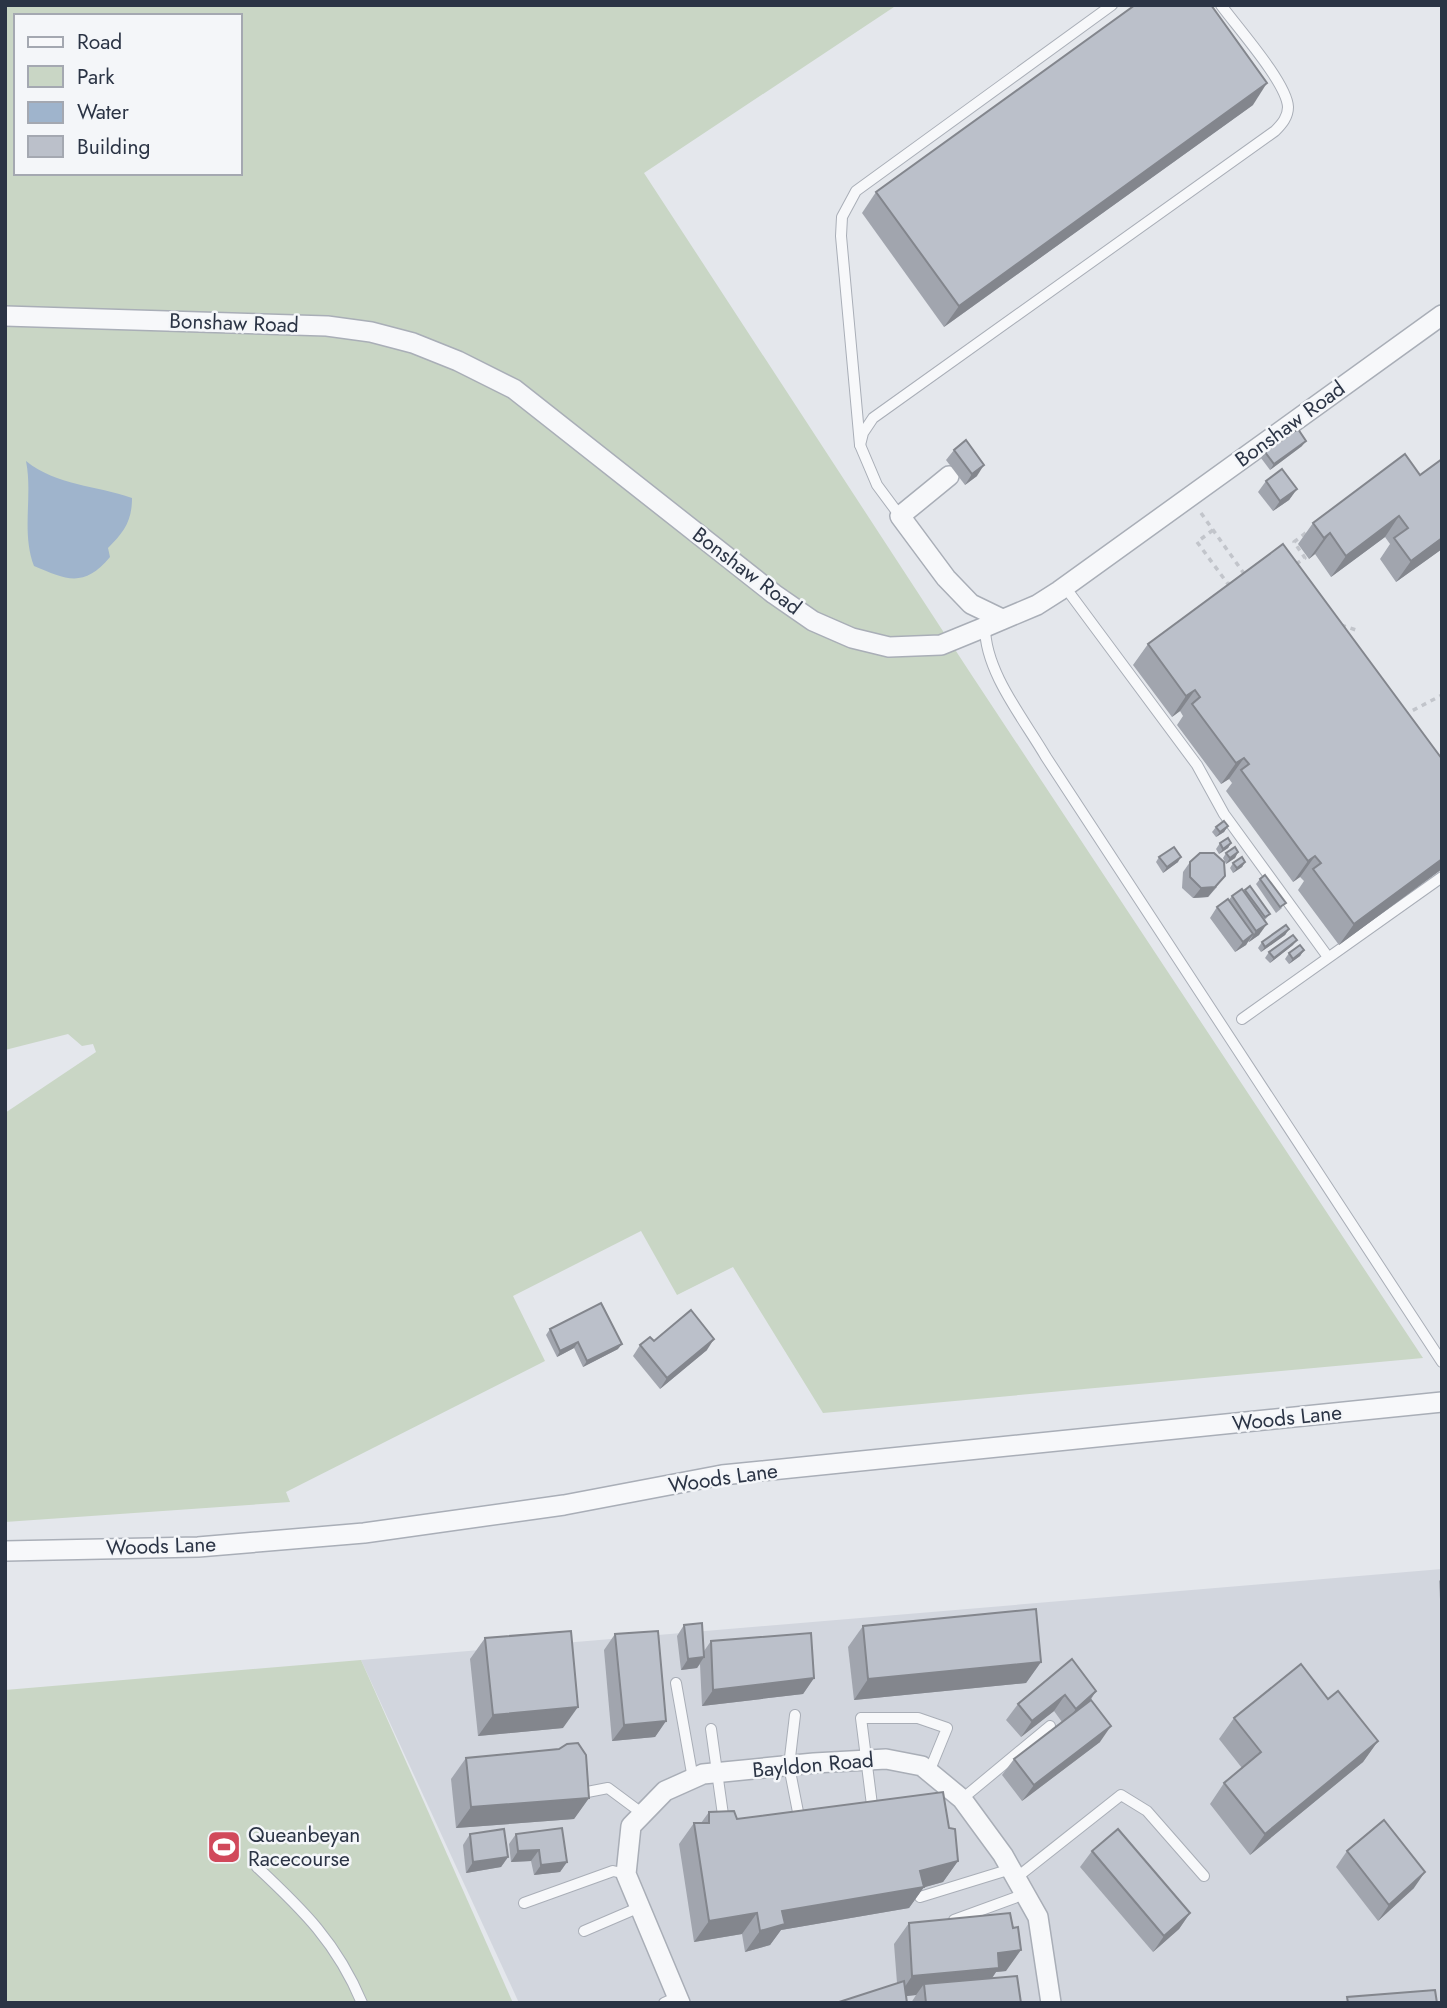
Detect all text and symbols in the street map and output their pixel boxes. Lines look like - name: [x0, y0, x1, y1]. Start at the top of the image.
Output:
- legend: [14, 14, 242, 175]
- text: Road: [77, 27, 122, 57]
- text: Park: [77, 62, 115, 92]
- text: Water: [77, 97, 130, 127]
- text: Building: [77, 132, 150, 162]
- street label: Bonshaw Road: [169, 306, 299, 340]
- street label: Bonshaw Road: [1229, 374, 1351, 474]
- street label: Bonshaw Road: [686, 520, 808, 622]
- street label: Woods Lane: [1231, 1397, 1344, 1439]
- street label: Woods Lane: [666, 1455, 780, 1501]
- street label: Woods Lane: [105, 1529, 217, 1563]
- street label: Bayldon Road: [751, 1745, 875, 1785]
- place label: Queanbeyan Racecourse: [248, 1820, 360, 1874]
- sports icon: Queanbeyan Racecourse: [205, 1828, 243, 1866]

